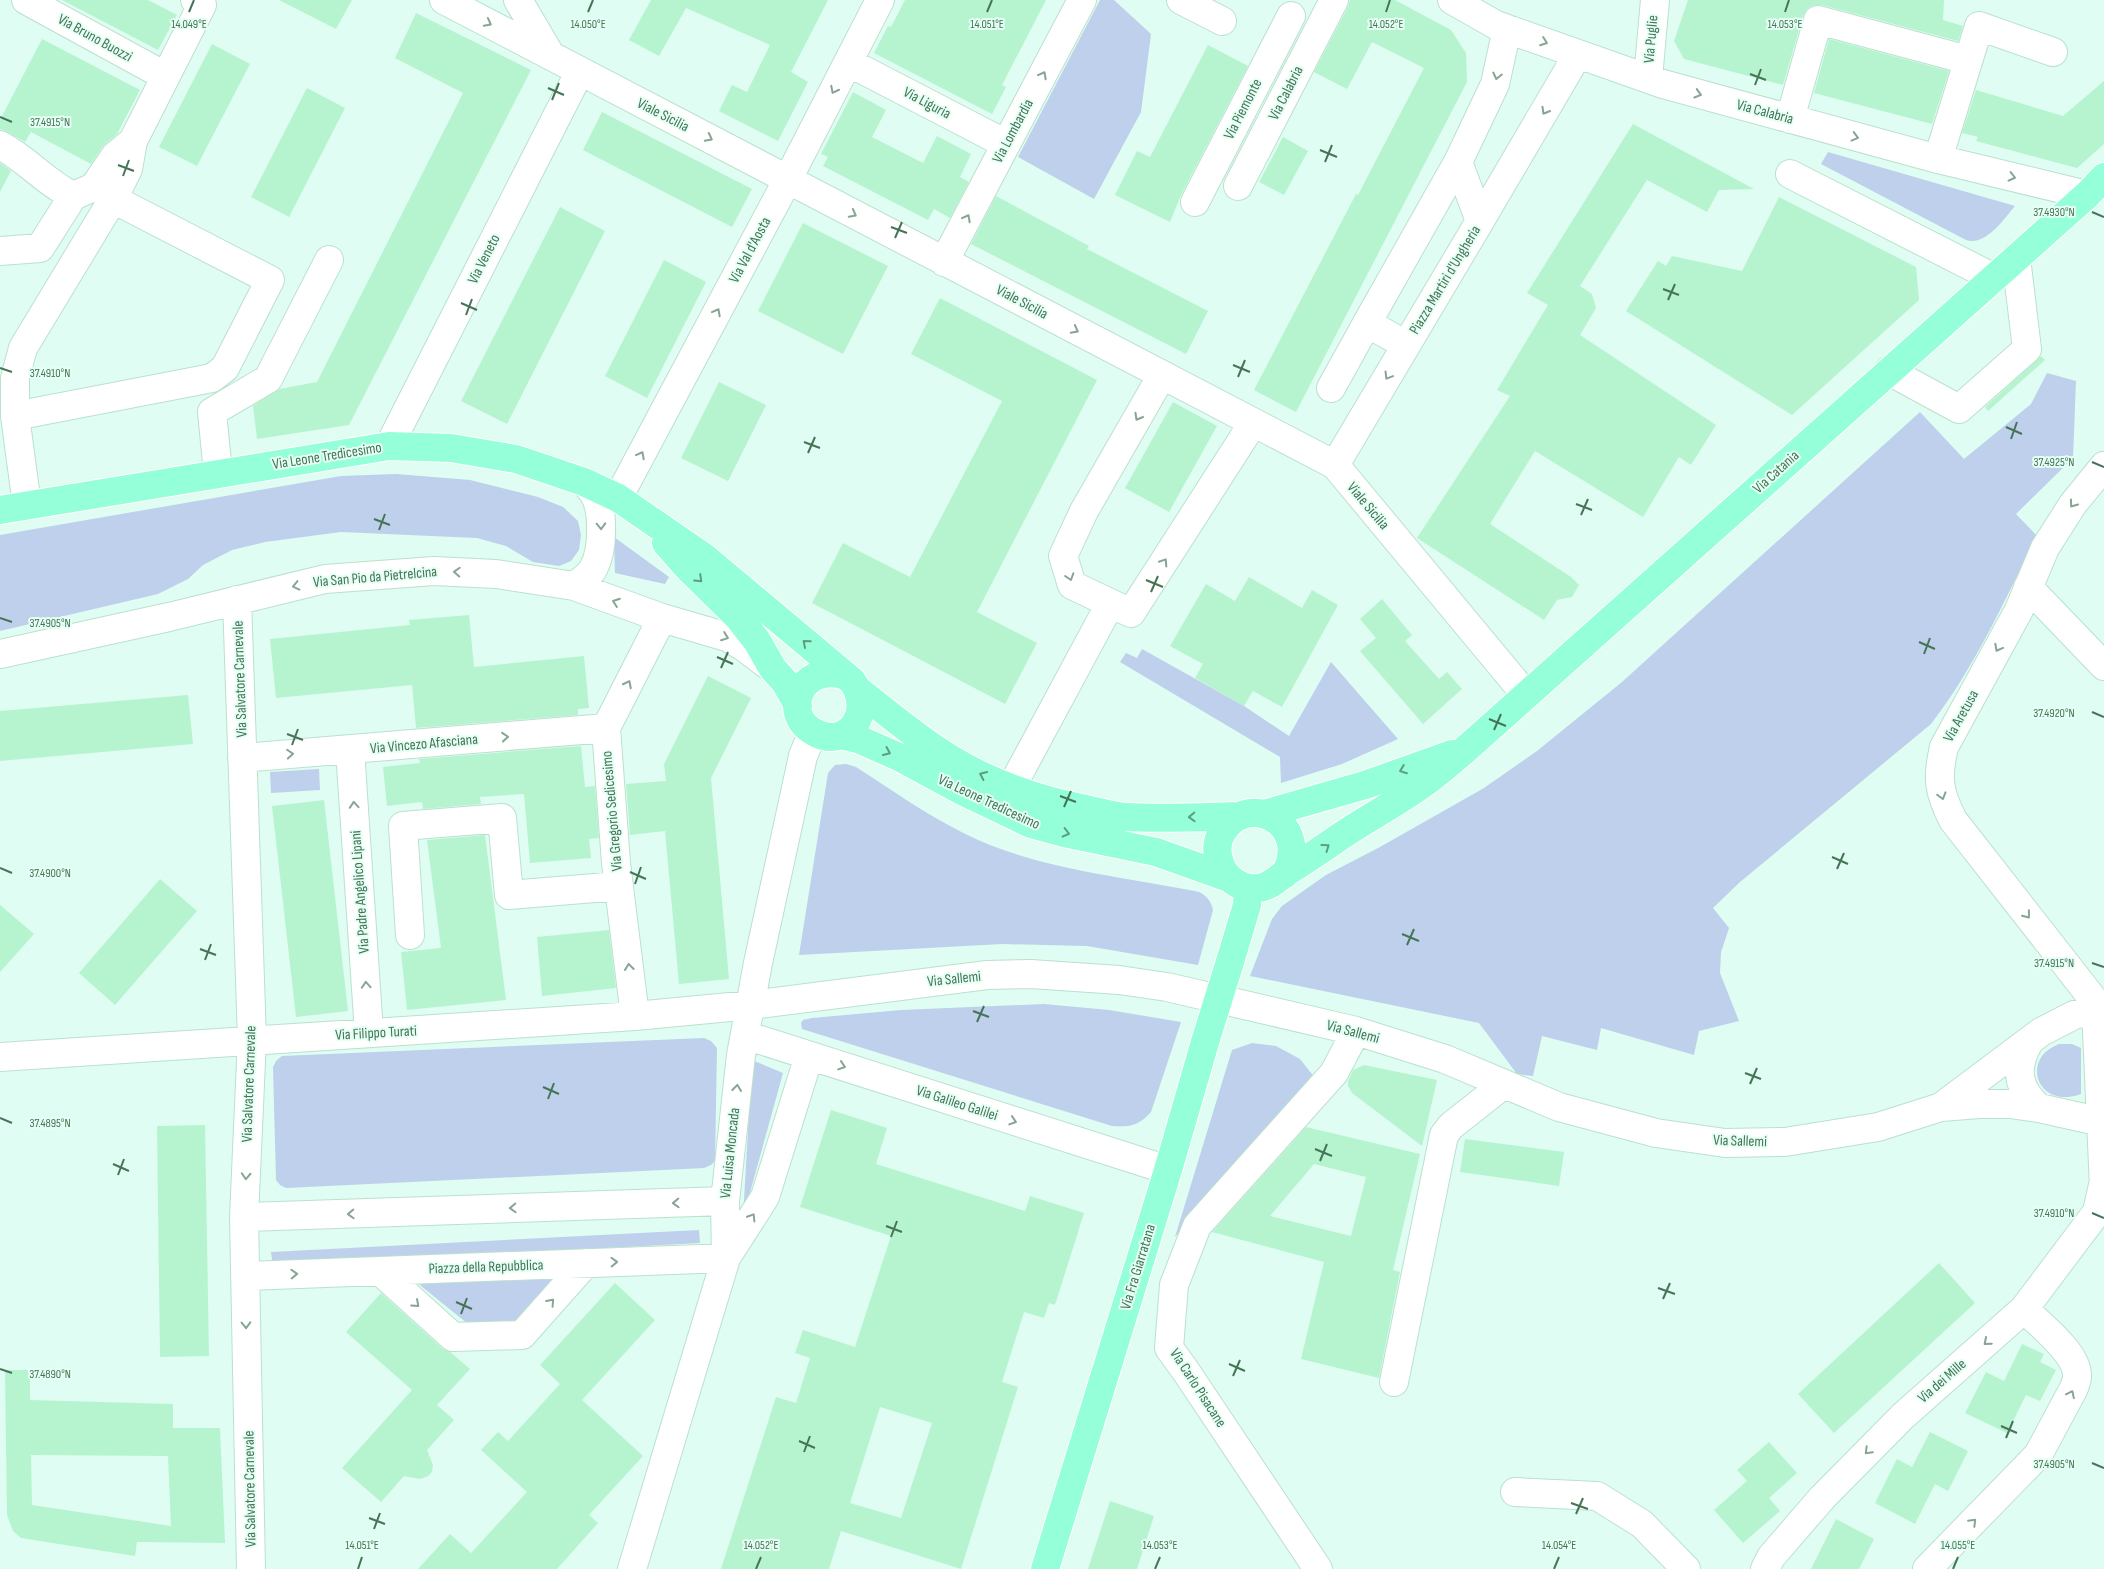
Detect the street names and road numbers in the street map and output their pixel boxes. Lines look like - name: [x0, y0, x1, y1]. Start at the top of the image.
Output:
- street label: Via Bruno Buozzi: [54, 10, 136, 66]
- street label: Via Puglie: [1639, 14, 1663, 64]
- street label: Via Calabria: [1264, 63, 1308, 123]
- street label: Via Piemonte: [1220, 75, 1266, 143]
- street label: Via Liguria: [900, 83, 954, 124]
- street label: Viale Sicilia: [634, 94, 693, 136]
- street label: Via Calabria: [1734, 95, 1796, 129]
- street label: Via Lombardia: [988, 96, 1038, 166]
- street label: Via Val d'Aosta: [725, 214, 775, 286]
- street label: Piazza Martiri d'Ungheria: [1405, 222, 1485, 338]
- street label: Via Veneto: [463, 231, 505, 287]
- street label: Viale Sicilia: [993, 280, 1051, 324]
- street label: Via Leone Tredicesimo: [271, 438, 383, 474]
- street label: Via Catania: [1749, 446, 1803, 498]
- street label: Viale Sicilia: [1343, 478, 1393, 534]
- street label: Via San Pio da Pietrelcina: [312, 562, 438, 592]
- street label: Via Salvatore Carnevale: [228, 620, 252, 738]
- street label: Via Aretusa: [1939, 687, 1983, 745]
- street label: Via Vincezo Afasciana: [369, 730, 479, 758]
- street label: Via Gregorio Sedicesimo: [597, 750, 627, 872]
- street label: Via Leone Tredicesimo: [935, 770, 1043, 834]
- street label: Via Padre Angelico Lipani: [346, 830, 374, 954]
- street label: Via Sallemi: [926, 967, 982, 991]
- street label: Via Sallemi: [1324, 1016, 1382, 1048]
- street label: Via Filippo Turati: [335, 1021, 418, 1045]
- street label: Via Salvatore Carnevale: [237, 1025, 261, 1143]
- street label: Via Galileo Galilei: [914, 1081, 1001, 1125]
- street label: Via Luisa Moncada: [716, 1107, 744, 1199]
- street label: Via Sallemi: [1713, 1131, 1767, 1151]
- street label: Via Fra Giarratana: [1116, 1222, 1160, 1312]
- street label: Piazza della Repubblica: [428, 1255, 544, 1279]
- street label: Via Carlo Pisacane: [1165, 1345, 1231, 1431]
- street label: Via dei Mille: [1914, 1355, 1970, 1407]
- street label: Via Salvatore Carnevale: [239, 1430, 261, 1548]

